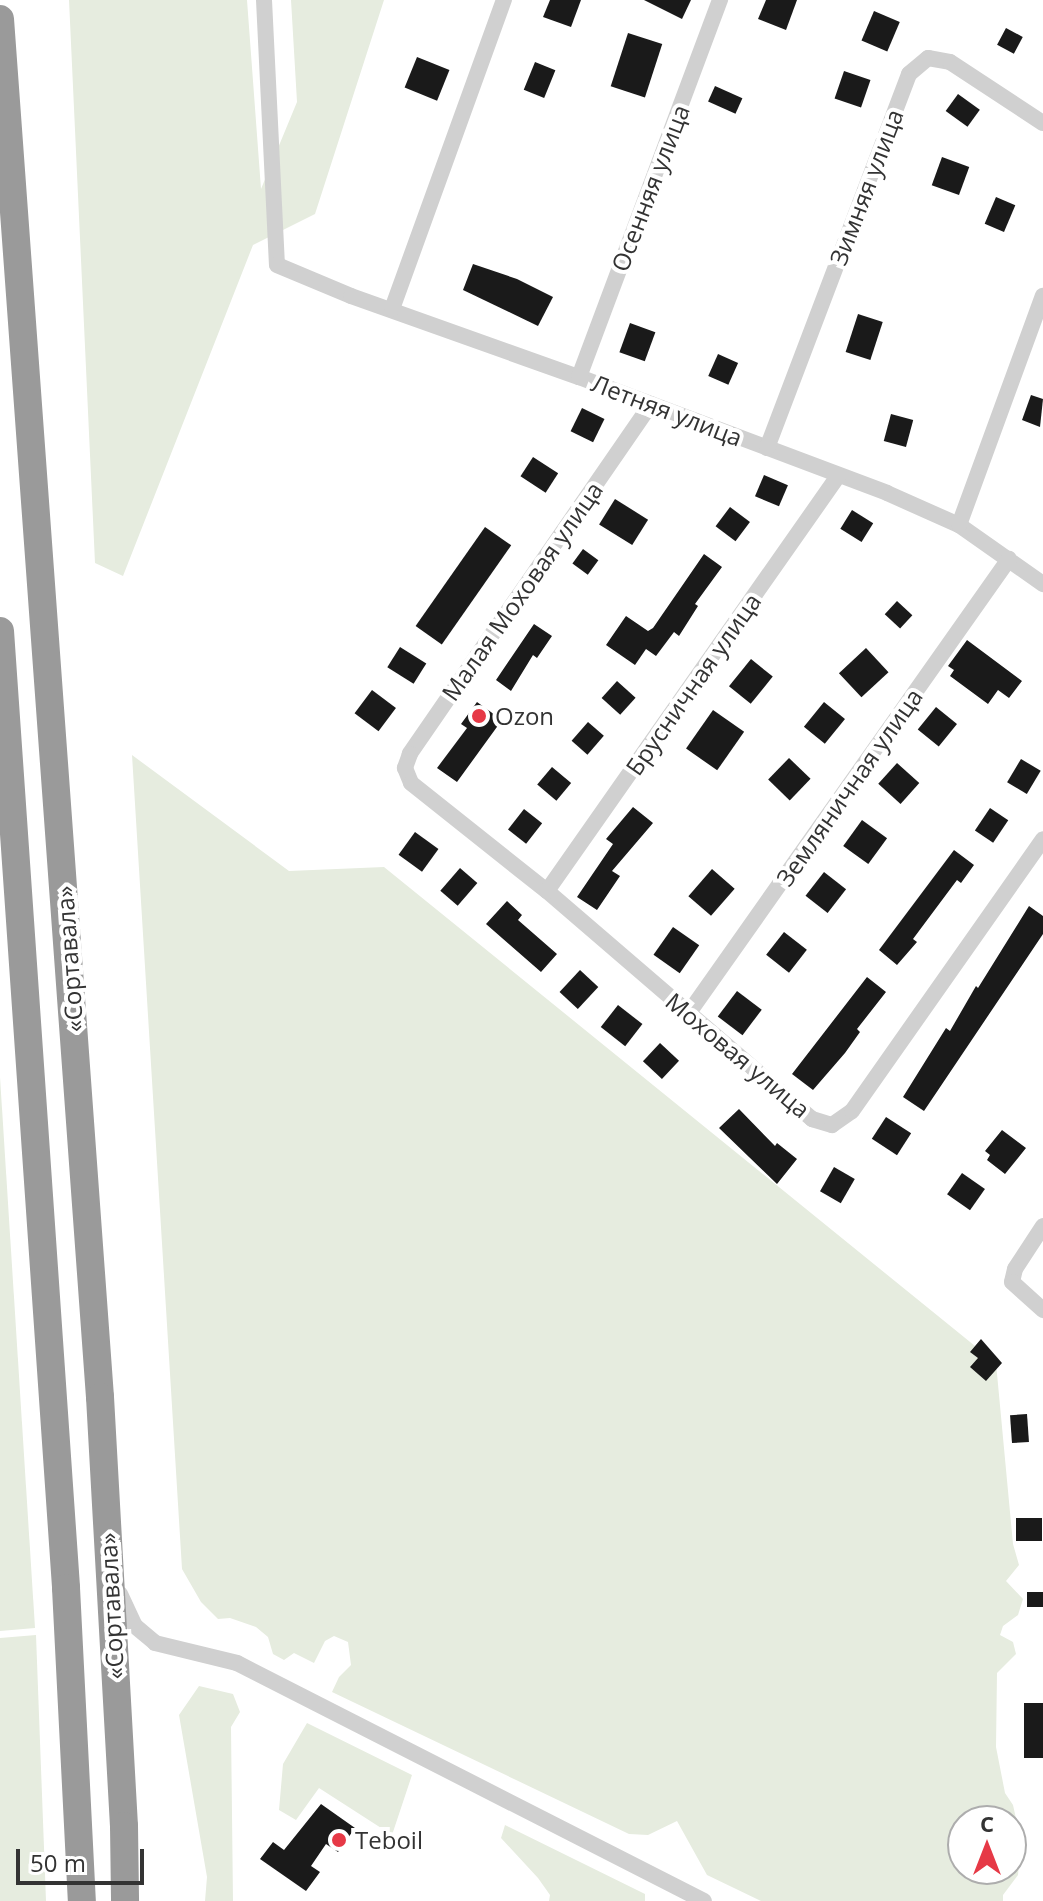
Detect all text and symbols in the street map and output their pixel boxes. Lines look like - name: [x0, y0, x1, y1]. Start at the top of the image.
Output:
- street label: Осенняя улица: [605, 101, 695, 275]
- street label: Зимняя улица: [823, 105, 909, 269]
- street label: Летняя улица: [588, 368, 746, 452]
- street label: Малая Моховая улица: [435, 476, 609, 706]
- street label: Брусничная улица: [619, 588, 767, 780]
- street label: Земляничная улица: [770, 683, 928, 891]
- place label: Ozon: [495, 702, 554, 730]
- marker: Ozon: [470, 707, 488, 725]
- street label: «Сортавала»: [50, 885, 88, 1033]
- street label: Моховая улица: [660, 986, 816, 1124]
- street label: «Сортавала»: [93, 1532, 129, 1680]
- north arrow: [947, 1805, 1027, 1885]
- text: С: [980, 1808, 994, 1838]
- place label: Teboil: [355, 1826, 423, 1854]
- marker: Teboil: [330, 1831, 348, 1849]
- scale bar: [20, 1833, 148, 1883]
- text: 50 m: [30, 1846, 86, 1879]

